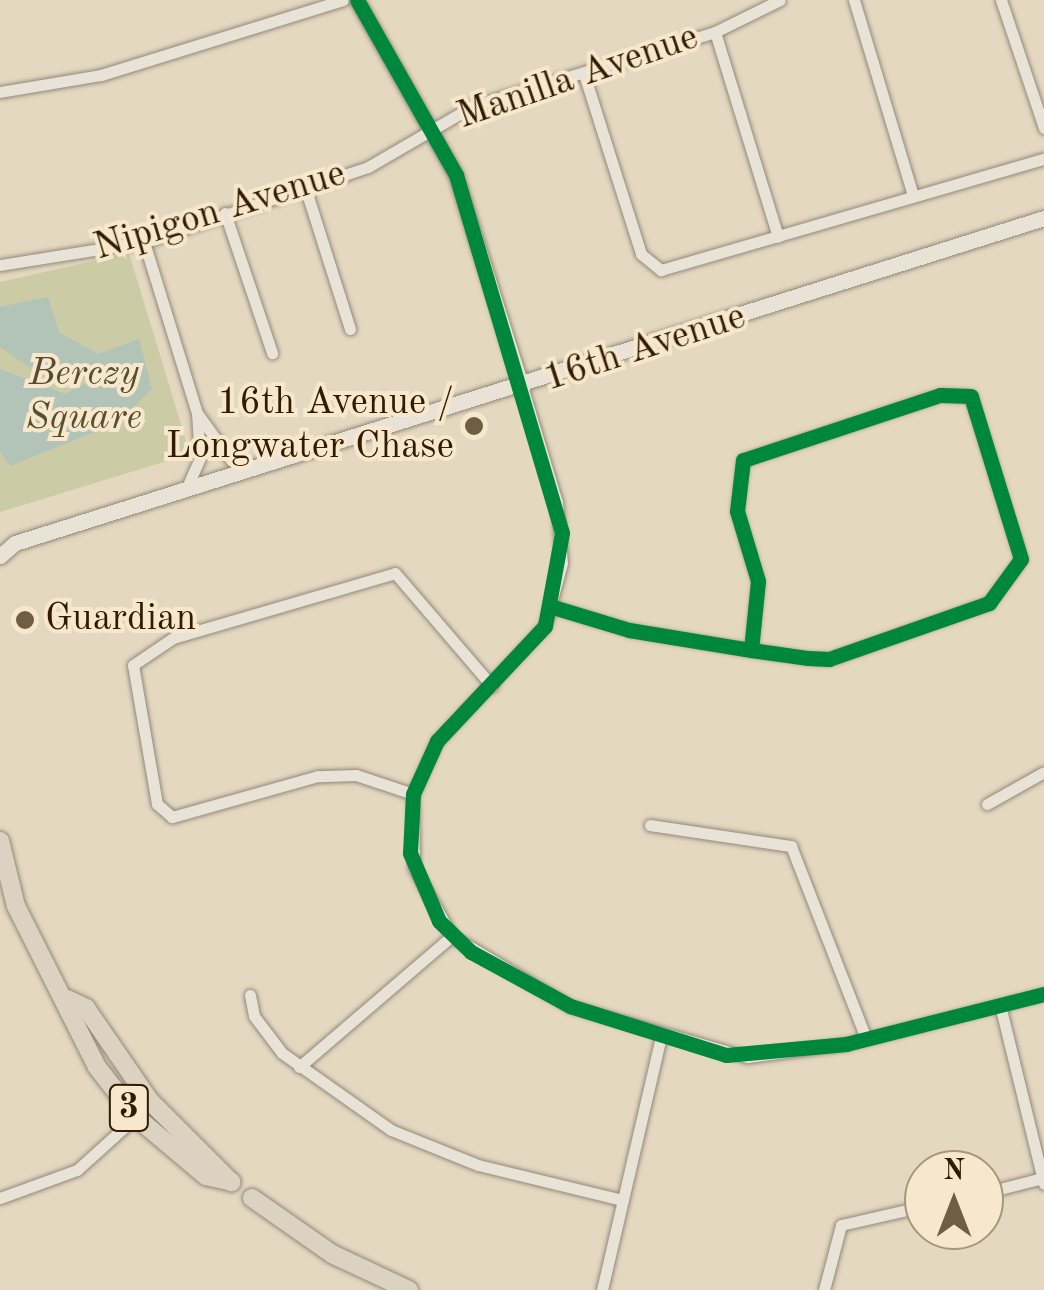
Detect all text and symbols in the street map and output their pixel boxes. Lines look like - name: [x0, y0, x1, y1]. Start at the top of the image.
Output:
- street label: Manilla Avenue: [451, 15, 705, 141]
- street label: Nipigon Avenue: [89, 152, 351, 272]
- street label: 16th Avenue: [538, 295, 752, 403]
- park label: Berczy Square: [26, 352, 142, 442]
- place label: 16th Avenue / Longwater Chase: [166, 381, 454, 470]
- marker: 16th Avenue / Longwater Chase: [463, 415, 485, 437]
- place label: Guardian: [45, 597, 196, 643]
- marker: Guardian: [14, 609, 36, 631]
- road number: 3: [106, 1078, 152, 1138]
- north arrow: [904, 1150, 1004, 1250]
- text: N: [943, 1158, 965, 1186]

